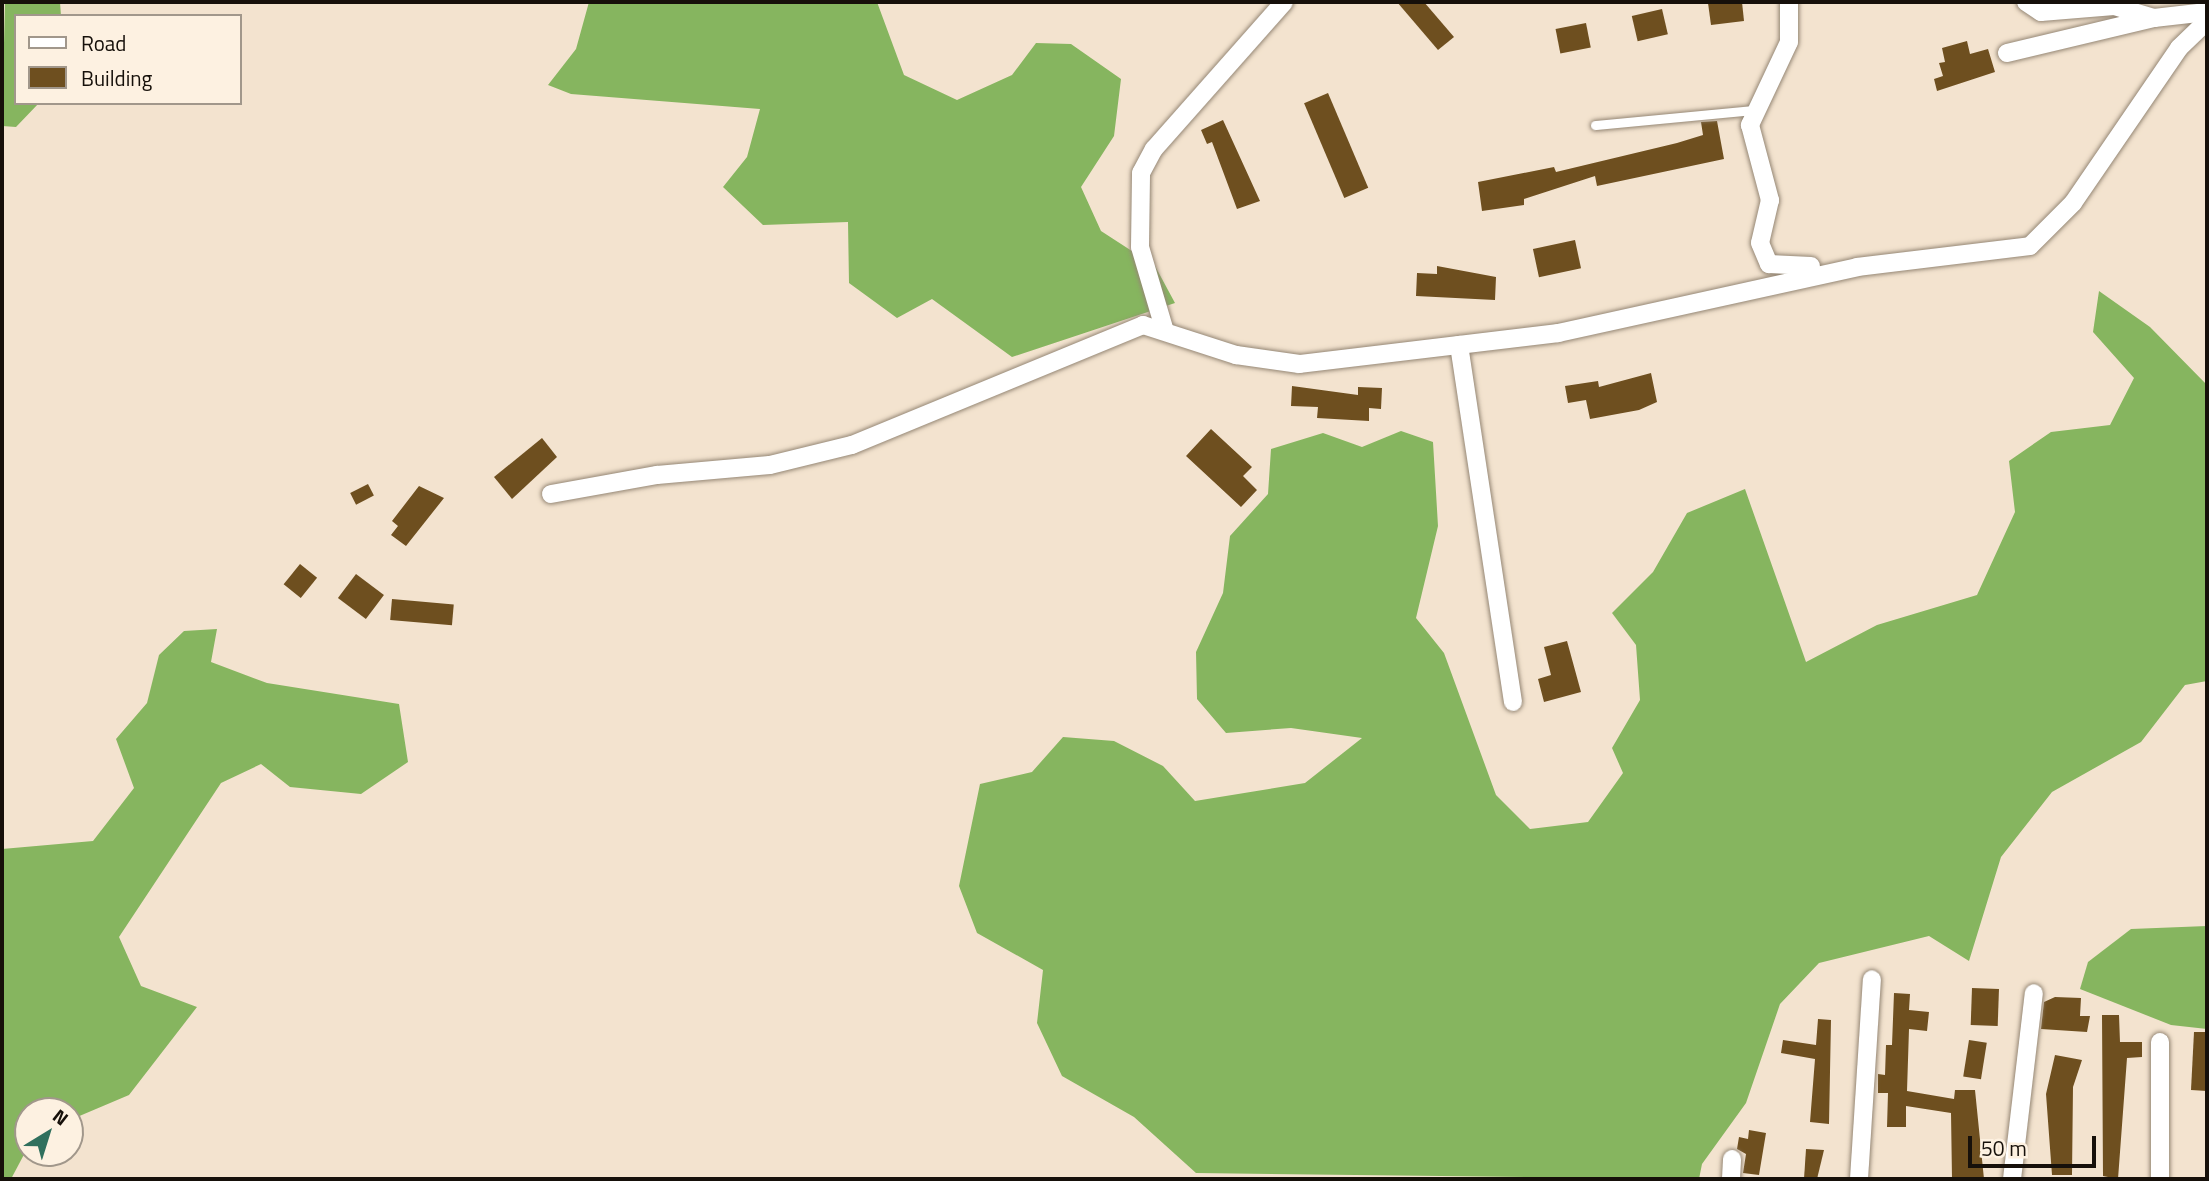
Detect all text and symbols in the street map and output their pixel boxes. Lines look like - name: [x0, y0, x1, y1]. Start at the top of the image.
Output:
- legend: [14, 14, 242, 105]
- text: Road: [81, 27, 126, 59]
- text: Building: [81, 62, 152, 94]
- north arrow: [14, 1097, 84, 1167]
- text: N: [47, 1101, 75, 1132]
- scale bar: [1971, 1122, 2099, 1166]
- text: 50 m: [1981, 1132, 2027, 1164]

